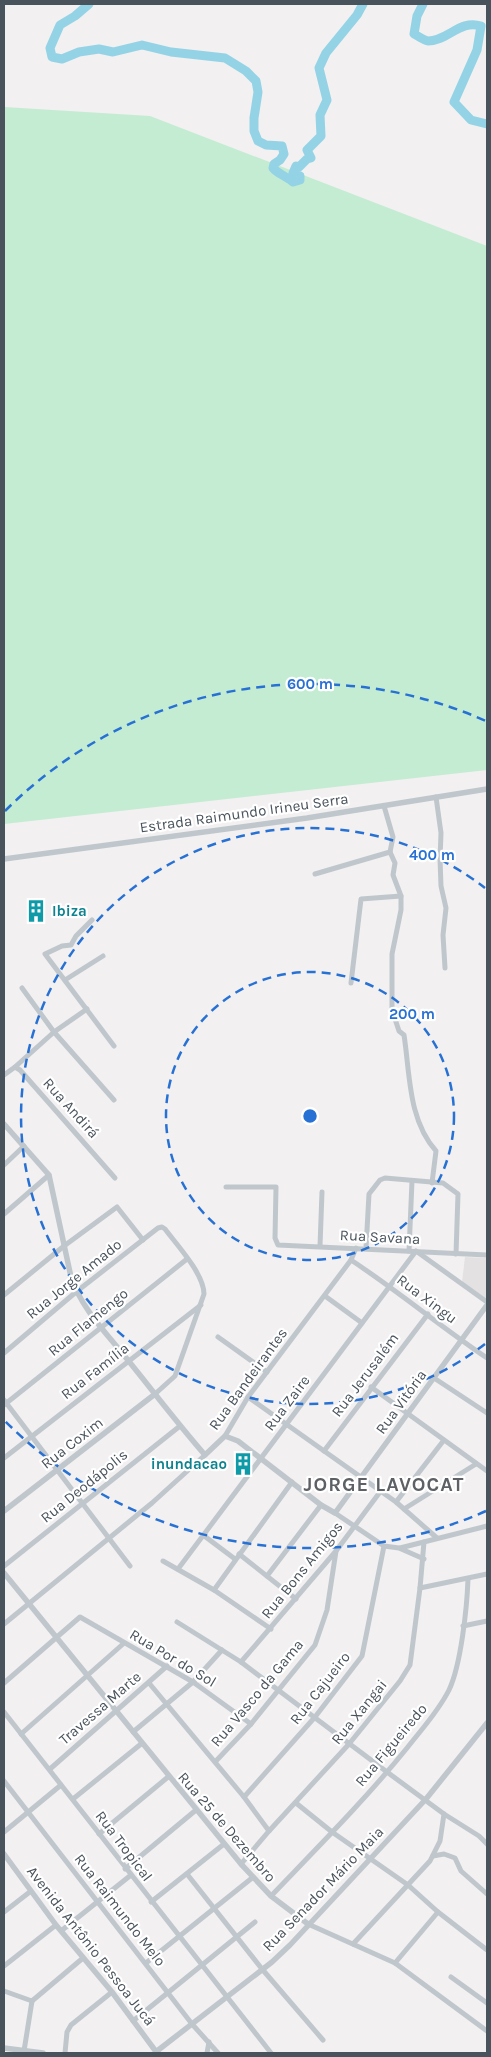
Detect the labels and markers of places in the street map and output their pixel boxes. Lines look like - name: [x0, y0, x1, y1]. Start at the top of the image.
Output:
- building icon: Ibiza: [23, 898, 49, 924]
- place label: Ibiza: [52, 902, 87, 920]
- centre of rings: [301, 1107, 319, 1125]
- building icon: inundacao: [230, 1451, 256, 1477]
- place label: inundacao: [151, 1455, 227, 1473]

